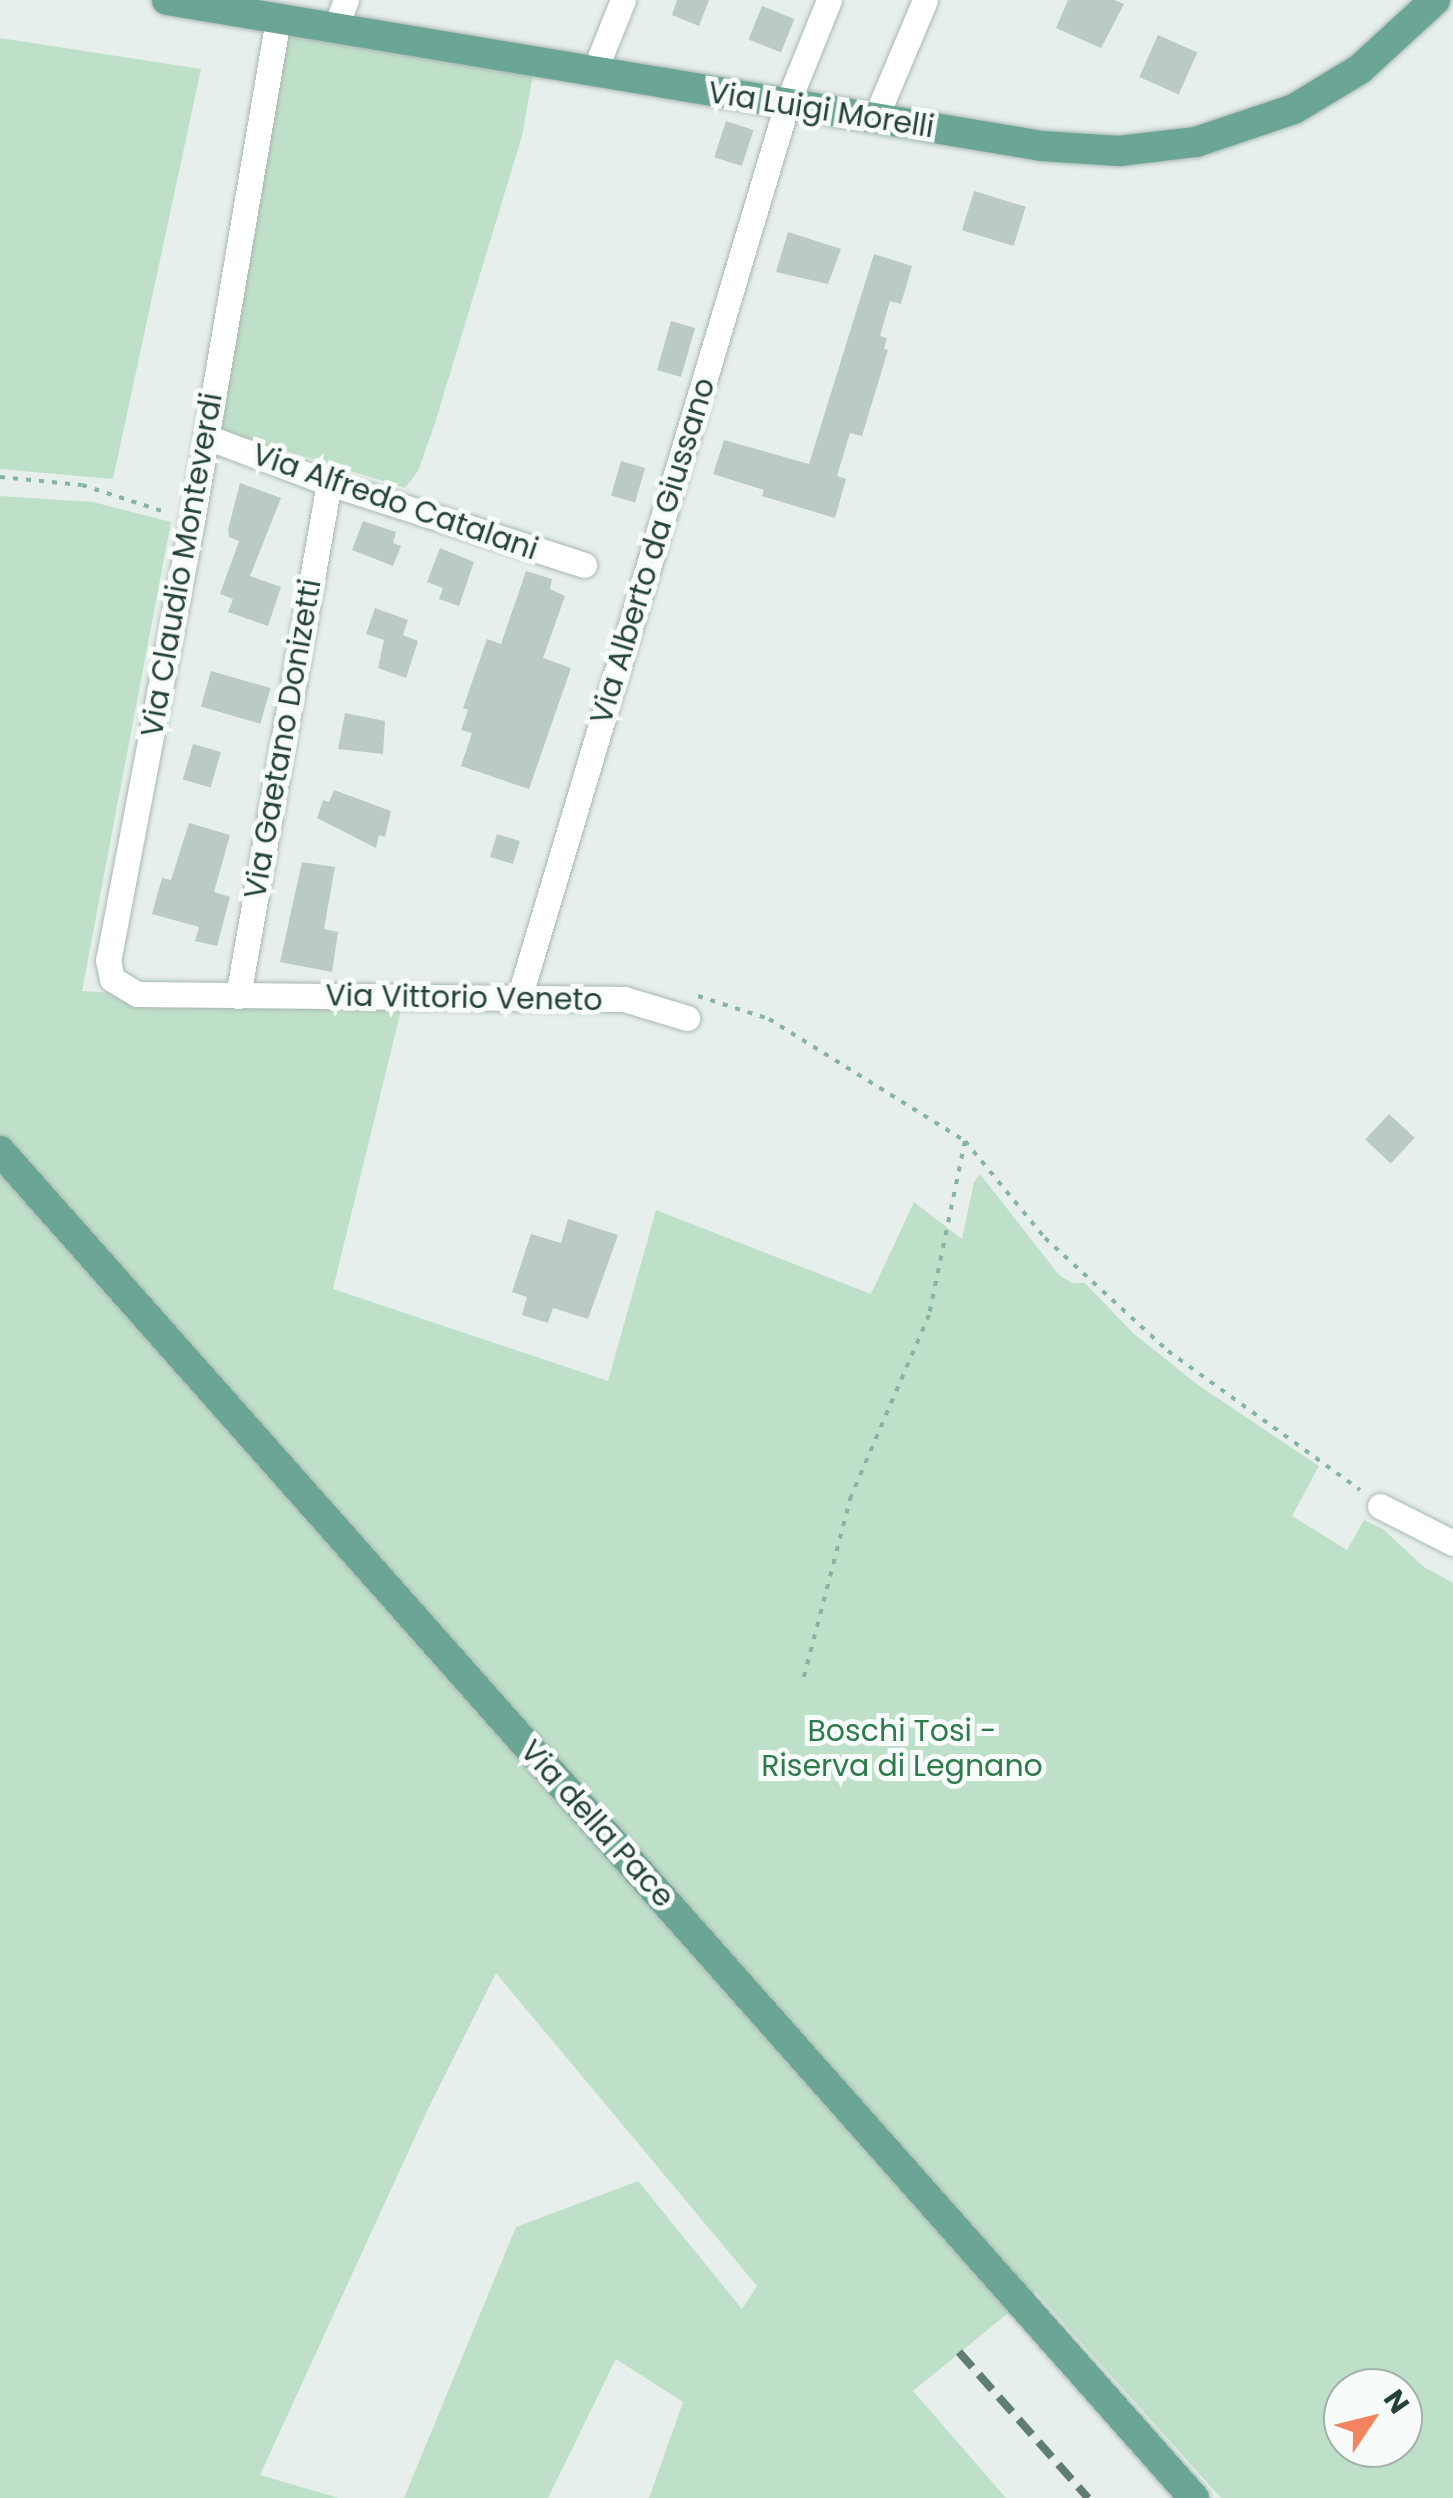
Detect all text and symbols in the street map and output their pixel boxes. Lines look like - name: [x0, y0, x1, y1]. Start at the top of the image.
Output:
- street label: Via Luigi Morelli: [706, 74, 936, 146]
- street label: Via Alberto da Giussano: [583, 373, 723, 729]
- street label: Via Claudio Monteverdi: [134, 390, 230, 740]
- street label: Via Alfredo Catalani: [248, 436, 542, 568]
- street label: Via Gaetano Donizetti: [237, 576, 329, 902]
- street label: Via Vittorio Veneto: [325, 978, 603, 1018]
- park label: Boschi Tosi - Riserva di Legnano: [761, 1713, 1043, 1784]
- street label: Via della Pace: [513, 1733, 681, 1915]
- north arrow: [1323, 2368, 1423, 2468]
- text: N: [1374, 2382, 1418, 2421]

